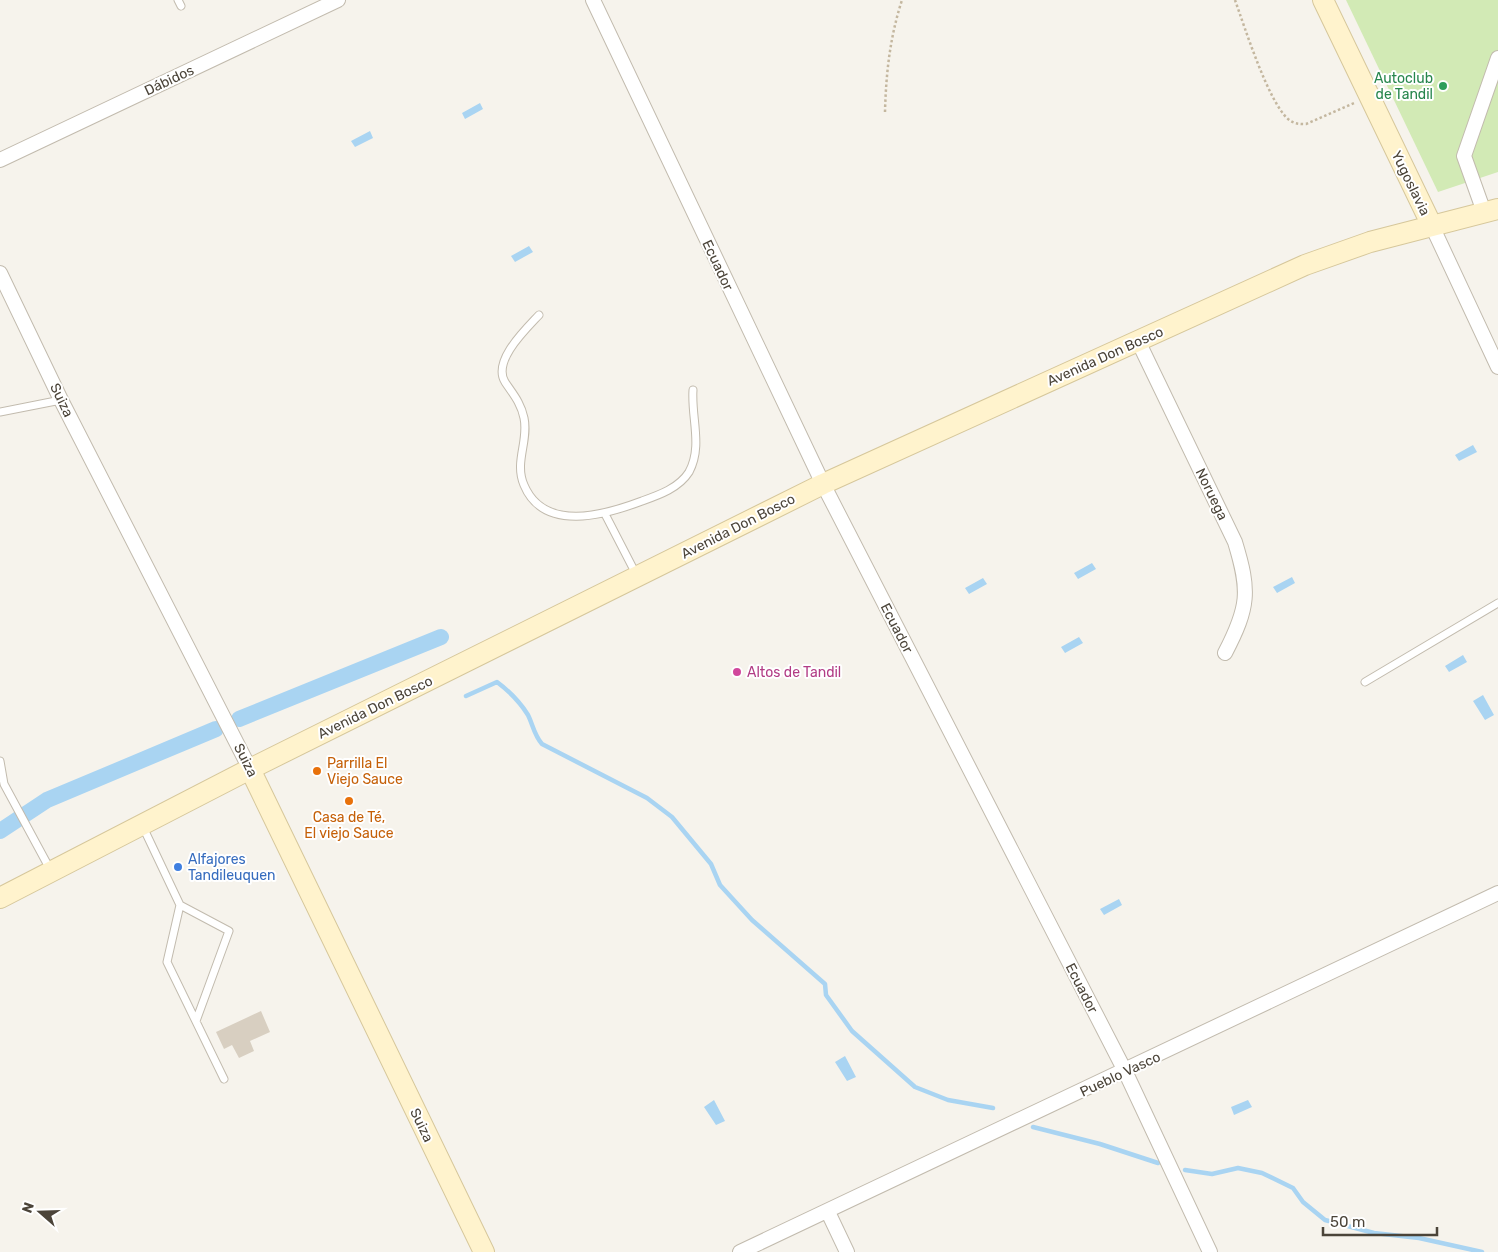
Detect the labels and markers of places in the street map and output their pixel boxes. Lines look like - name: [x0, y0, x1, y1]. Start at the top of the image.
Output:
- place label: Autoclub de Tandil: [1374, 70, 1433, 103]
- marker: Autoclub de Tandil: [1437, 80, 1449, 92]
- place label: Altos de Tandil: [747, 664, 841, 681]
- marker: Altos de Tandil: [731, 666, 743, 678]
- place label: Parrilla El Viejo Sauce: [327, 755, 403, 788]
- marker: Parrilla El Viejo Sauce: [311, 765, 323, 777]
- marker: Casa de Té, El viejo Sauce: [343, 795, 355, 807]
- place label: Casa de Té, El viejo Sauce: [304, 809, 394, 842]
- place label: Alfajores Tandileuquen: [188, 851, 276, 884]
- marker: Alfajores Tandileuquen: [172, 861, 184, 873]

